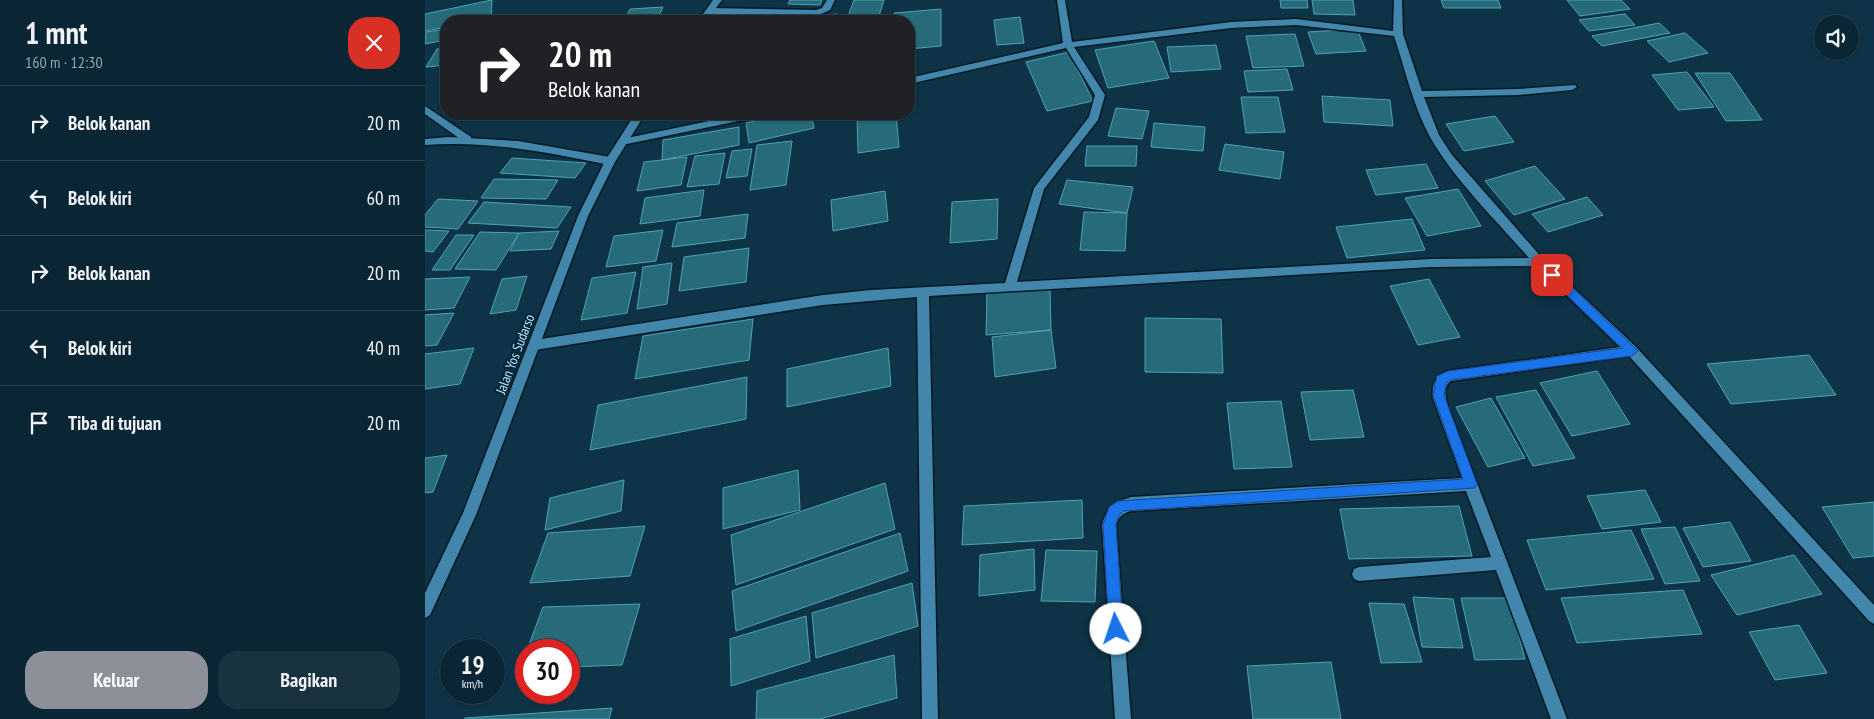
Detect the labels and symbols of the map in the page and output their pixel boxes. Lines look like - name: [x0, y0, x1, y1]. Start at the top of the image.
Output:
- pin: [1531, 254, 1573, 296]
- street label: Jalan Yos Sudarso: [491, 312, 538, 397]
- position arrow: [1089, 602, 1141, 654]
- speed limit sign: 30: [515, 639, 580, 704]

